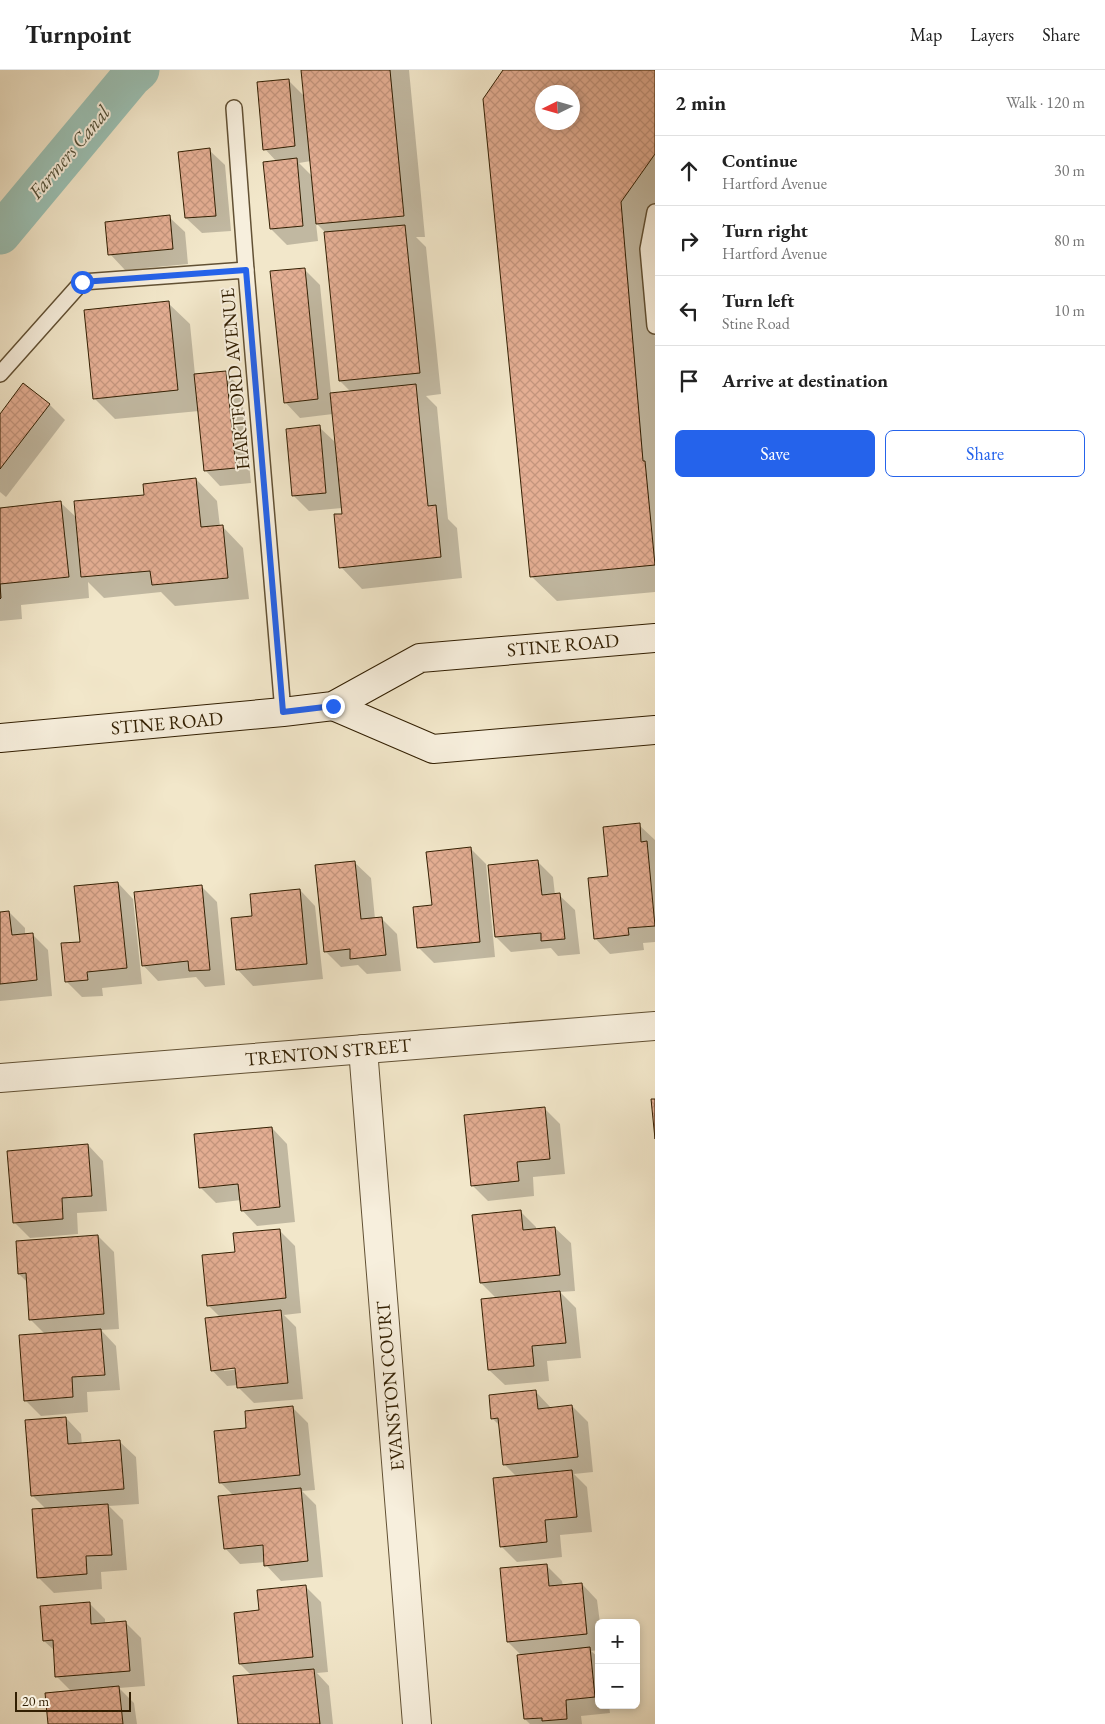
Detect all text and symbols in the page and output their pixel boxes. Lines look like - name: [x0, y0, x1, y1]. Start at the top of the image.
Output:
- text: Turnpoint: [25, 19, 131, 50]
- text: Map: [910, 23, 942, 46]
- text: Layers: [970, 23, 1014, 46]
- text: Share: [1042, 23, 1080, 46]
- north arrow: [535, 85, 580, 130]
- text: 2 min: [675, 89, 726, 116]
- text: Walk · 120 m: [1006, 92, 1085, 113]
- water label: Farmers Canal: [22, 99, 116, 205]
- text: Continue: [722, 148, 797, 173]
- icon: ahead: [675, 157, 703, 185]
- text: 30 m: [1054, 160, 1085, 181]
- text: Hartford Avenue: [722, 173, 827, 194]
- text: Turn right: [722, 218, 808, 243]
- icon: right: [675, 227, 703, 255]
- text: 80 m: [1054, 230, 1085, 251]
- text: Hartford Avenue: [722, 243, 827, 264]
- route start: [71, 271, 94, 294]
- street label: HARTFORD AVENUE: [215, 287, 255, 471]
- text: Turn left: [722, 288, 794, 313]
- icon: left: [675, 297, 703, 325]
- text: 10 m: [1054, 300, 1085, 321]
- text: Stine Road: [722, 313, 790, 334]
- icon: arrive: [675, 367, 703, 395]
- text: Arrive at destination: [722, 368, 888, 393]
- button: Save: [675, 430, 875, 477]
- button: Share: [885, 430, 1085, 477]
- street label: STINE ROAD: [506, 628, 620, 662]
- route end: [322, 695, 345, 718]
- street label: STINE ROAD: [110, 706, 224, 740]
- street label: TRENTON STREET: [244, 1032, 413, 1072]
- street label: EVANSTON COURT: [370, 1300, 410, 1472]
- map controls: [595, 1619, 640, 1709]
- button: +: [595, 1619, 640, 1664]
- button: −: [595, 1664, 640, 1709]
- scale bar: [15, 1689, 131, 1712]
- text: 20 m: [22, 1692, 49, 1710]

